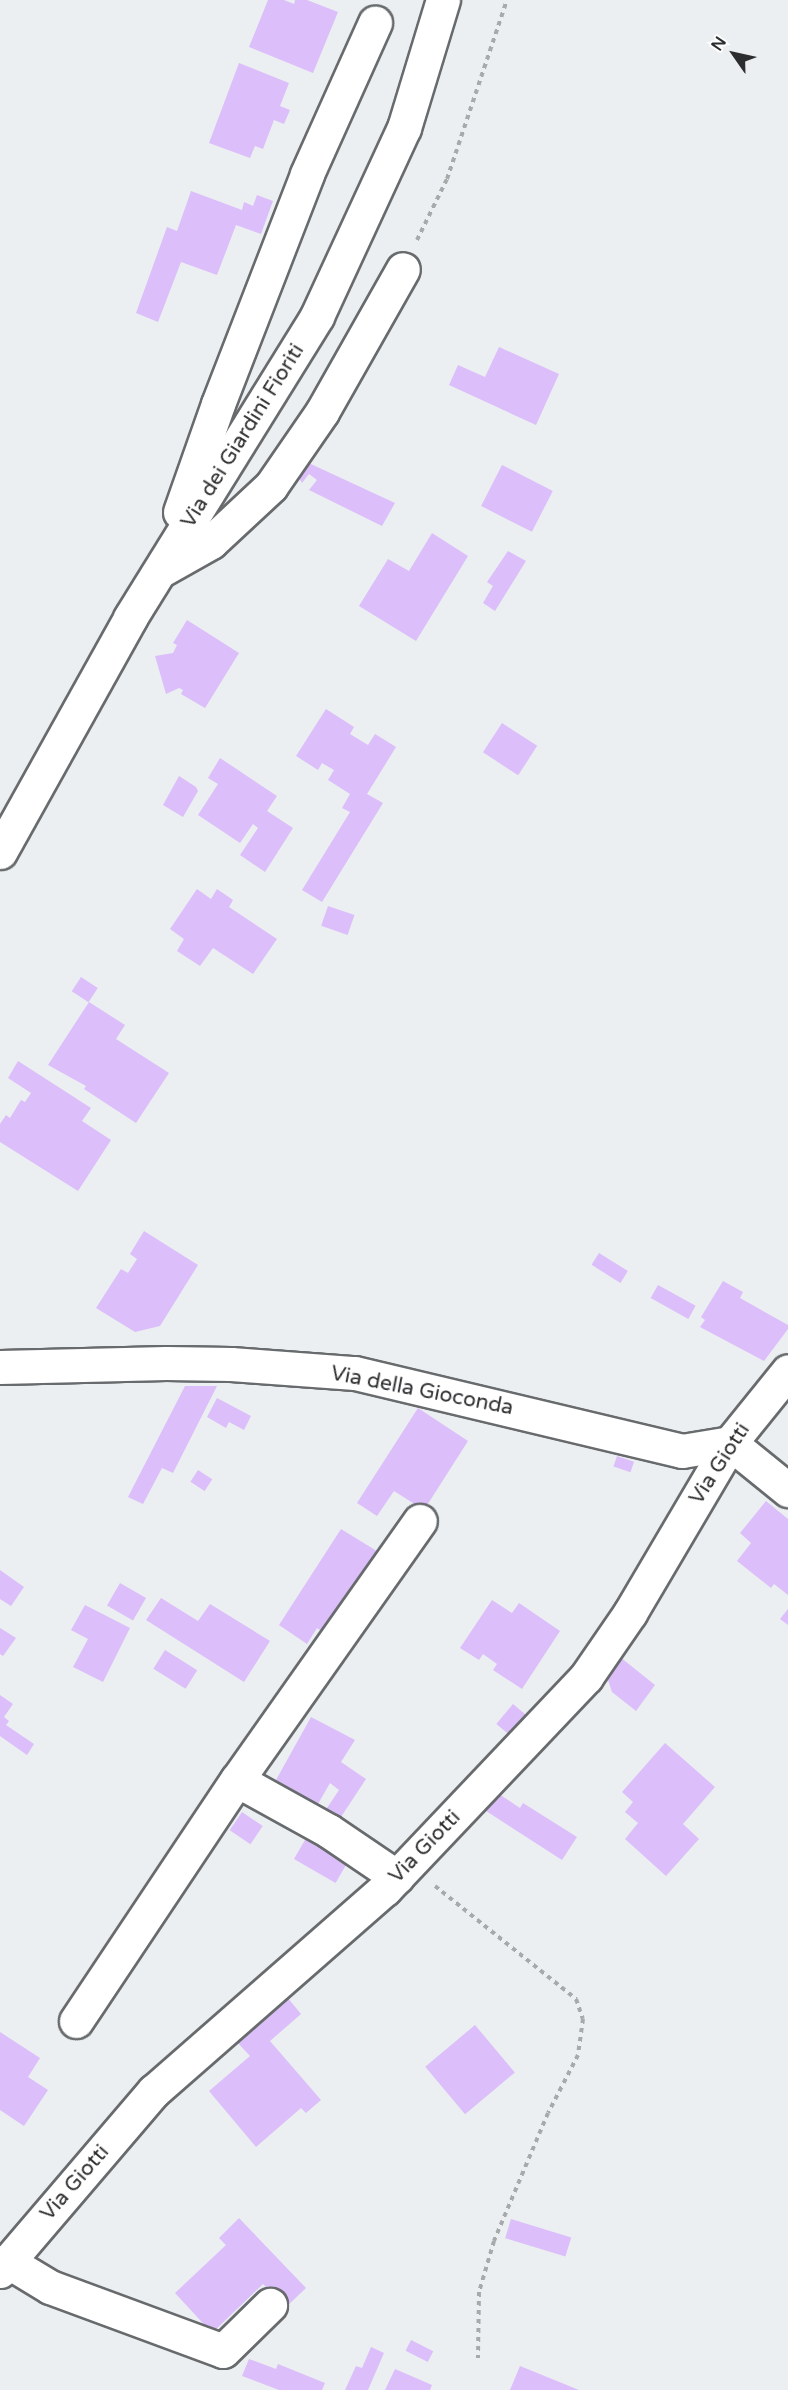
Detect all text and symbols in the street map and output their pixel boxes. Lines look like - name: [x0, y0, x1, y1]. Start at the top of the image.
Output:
- north arrow: [704, 24, 764, 84]
- text: N: [707, 33, 731, 55]
- street label: Via dei Giardini Fioriti: [176, 339, 310, 533]
- street label: Via della Gioconda: [329, 1361, 515, 1421]
- street label: Via Giotti: [684, 1419, 756, 1509]
- street label: Via Giotti: [384, 1805, 466, 1889]
- street label: Via Giotti: [35, 2140, 115, 2226]

